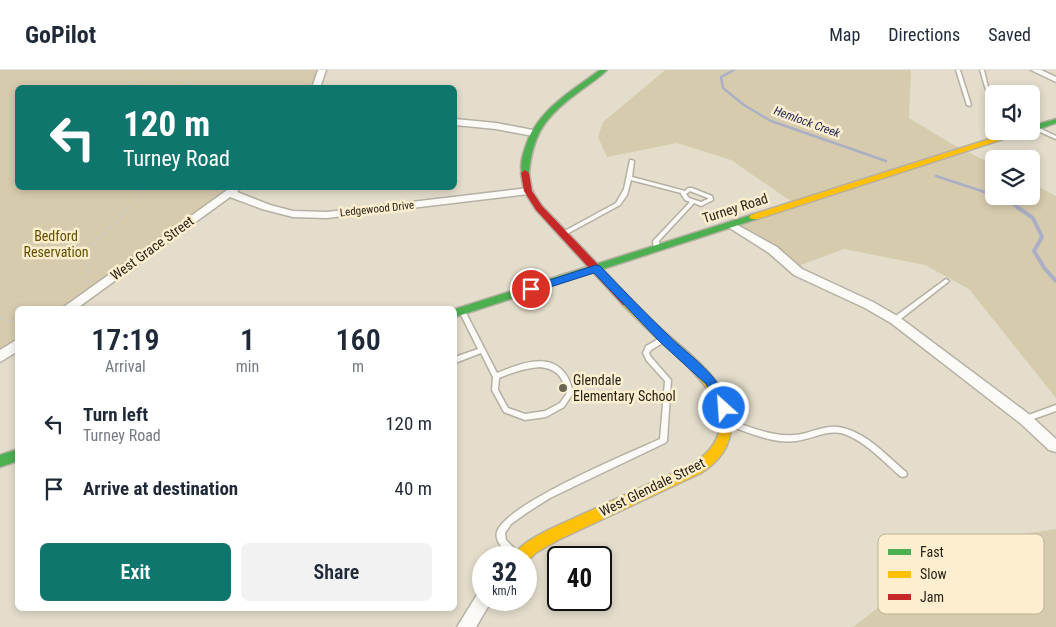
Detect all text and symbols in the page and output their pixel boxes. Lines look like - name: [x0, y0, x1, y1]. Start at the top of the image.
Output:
- text: GoPilot: [25, 21, 96, 49]
- text: Map: [829, 24, 860, 45]
- text: Directions: [888, 24, 960, 45]
- text: Saved: [988, 24, 1031, 45]
- map controls: [985, 85, 1040, 205]
- button: sound: [985, 85, 1040, 140]
- text: 120 m: [123, 104, 210, 145]
- water label: Hemlock Creek: [772, 104, 843, 141]
- icon: left: [40, 105, 105, 170]
- text: Turney Road: [123, 146, 230, 171]
- button: layers: [985, 150, 1040, 205]
- street label: Turney Road: [700, 190, 770, 226]
- street label: Ledgewood Drive: [339, 199, 415, 219]
- street label: West Grace Street: [107, 212, 197, 284]
- park label: Bedford Reservation: [23, 228, 89, 260]
- pin: [510, 268, 552, 310]
- icon: arrive: [517, 275, 545, 303]
- text: 17:19: [91, 322, 160, 357]
- text: 1: [240, 322, 255, 357]
- text: 160: [335, 322, 381, 357]
- text: Arrival: [105, 357, 146, 376]
- text: min: [236, 357, 259, 376]
- text: m: [352, 357, 364, 376]
- place label: Glendale Elementary School: [573, 372, 676, 404]
- position arrow: [697, 381, 749, 433]
- marker: Glendale Elementary School: [557, 382, 569, 394]
- text: Turn left: [83, 403, 148, 426]
- icon: left: [40, 410, 68, 438]
- text: 120 m: [385, 412, 432, 435]
- text: Turney Road: [83, 426, 161, 445]
- street label: West Glendale Street: [597, 455, 707, 519]
- icon: arrive: [40, 475, 68, 503]
- text: Arrive at destination: [83, 477, 238, 500]
- text: 40 m: [395, 477, 432, 500]
- legend: [878, 534, 1044, 614]
- button: Exit: [40, 543, 231, 601]
- button: Share: [241, 543, 432, 601]
- text: Fast: [920, 544, 944, 560]
- speed limit sign: 40: [547, 546, 612, 611]
- text: 32: [492, 558, 517, 587]
- text: Slow: [920, 566, 947, 582]
- text: km/h: [492, 584, 517, 598]
- text: Jam: [920, 589, 944, 605]

